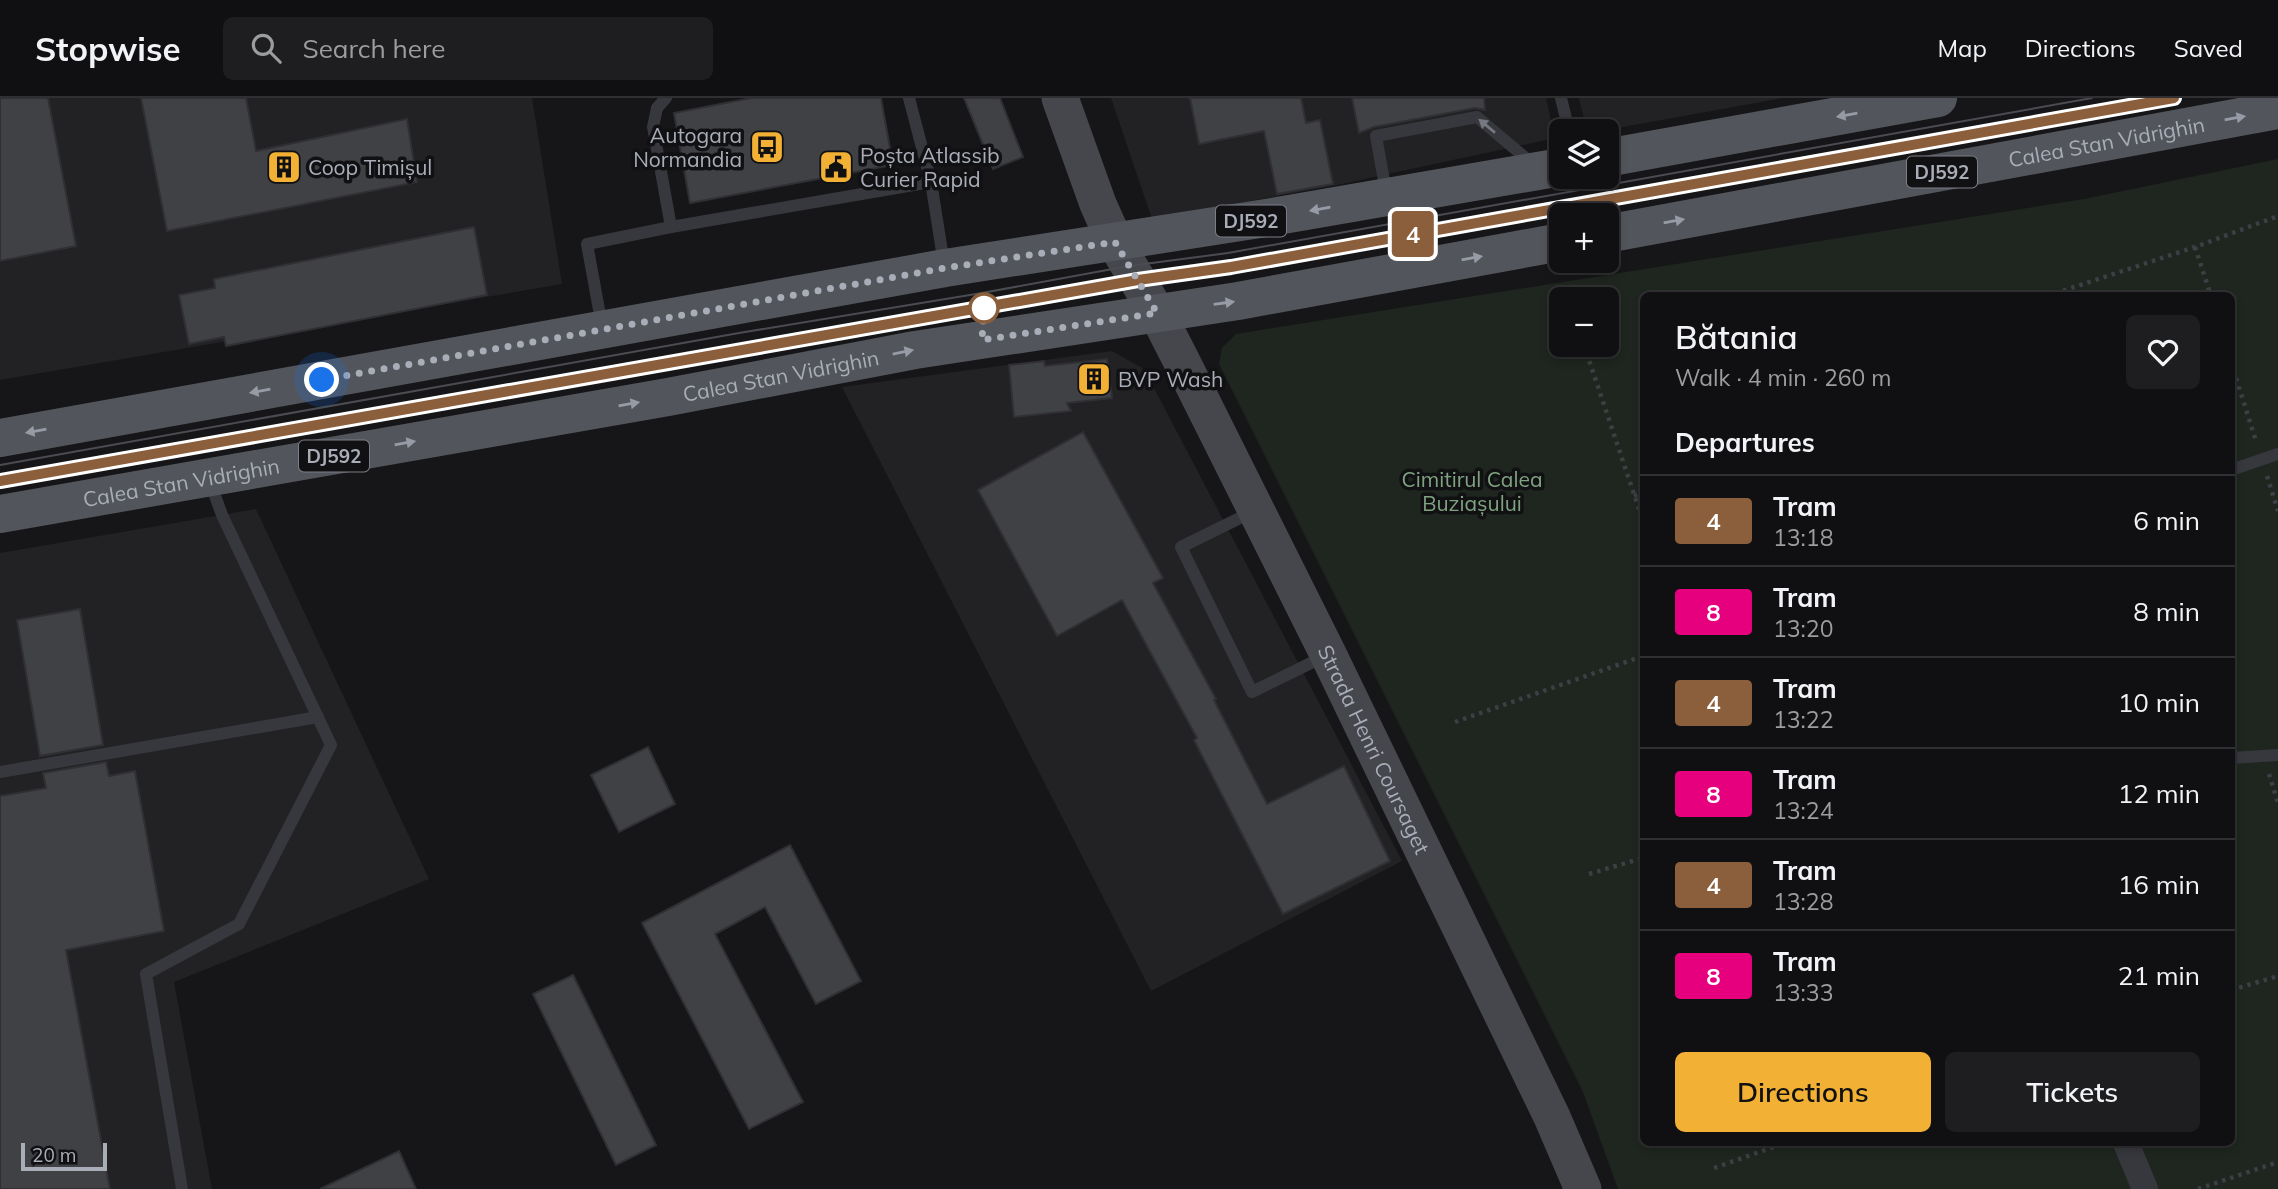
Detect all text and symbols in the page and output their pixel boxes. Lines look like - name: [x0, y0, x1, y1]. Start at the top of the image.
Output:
- search box: [223, 17, 713, 80]
- text: Stopwise: [35, 28, 181, 69]
- icon: search: [247, 29, 285, 67]
- text: Search here: [303, 32, 445, 65]
- text: Map: [1937, 33, 1987, 63]
- text: Directions: [2025, 33, 2136, 63]
- text: Saved: [2174, 33, 2243, 63]
- one-way arrow: [1836, 110, 1858, 121]
- street label: Calea Stan Vidrighin: [2006, 111, 2207, 172]
- one-way arrow: [2224, 112, 2246, 123]
- one-way arrow: [1479, 119, 1496, 134]
- map controls: [1549, 119, 1619, 357]
- button: layers: [1549, 119, 1619, 189]
- place label: Autogara Normandia: [633, 122, 742, 172]
- bus stop icon: Autogara Normandia: [748, 128, 786, 166]
- place label: Poșta Atlassib Curier Rapid: [860, 142, 1000, 192]
- building icon: Coop Timișul: [265, 148, 303, 186]
- public building icon: Poșta Atlassib Curier Rapid: [817, 148, 855, 186]
- place label: Coop Timișul: [308, 154, 432, 181]
- road number: DJ592: [1907, 156, 1977, 188]
- button: +: [1549, 203, 1619, 273]
- one-way arrow: [1309, 204, 1331, 215]
- road number: DJ592: [1216, 206, 1286, 237]
- line badge: 4: [1390, 211, 1436, 257]
- one-way arrow: [1663, 215, 1685, 226]
- text: 4: [1406, 219, 1420, 249]
- one-way arrow: [1461, 252, 1483, 263]
- button: −: [1549, 287, 1619, 357]
- unlabelled marker: [969, 293, 999, 323]
- one-way arrow: [1213, 297, 1235, 308]
- button: heart: [2126, 315, 2200, 389]
- text: Bătania: [1675, 316, 1798, 357]
- street label: Calea Stan Vidrighin: [681, 344, 881, 407]
- one-way arrow: [892, 347, 914, 358]
- building icon: BVP Wash: [1075, 360, 1113, 398]
- your location: [304, 362, 339, 397]
- text: Walk · 4 min · 260 m: [1675, 363, 1892, 392]
- place label: BVP Wash: [1118, 366, 1223, 392]
- one-way arrow: [249, 386, 271, 397]
- one-way arrow: [618, 398, 640, 409]
- one-way arrow: [25, 426, 47, 437]
- text: Departures: [1675, 426, 1815, 459]
- one-way arrow: [394, 437, 416, 448]
- road number: DJ592: [299, 440, 369, 472]
- street label: Calea Stan Vidrighin: [81, 452, 282, 512]
- park label: Cimitirul Calea Buziașului: [1401, 466, 1543, 517]
- text: Tram: [1773, 490, 1837, 523]
- text: 6 min: [2133, 504, 2200, 537]
- text: 4: [1706, 506, 1721, 536]
- text: 13:18: [1773, 523, 1833, 552]
- text: Tram: [1773, 581, 1837, 614]
- text: 8 min: [2133, 595, 2200, 628]
- text: 8: [1706, 597, 1721, 627]
- text: 13:20: [1773, 614, 1833, 643]
- street label: Strada Henri Coursaget: [1312, 640, 1436, 858]
- text: Tram: [1773, 672, 1837, 705]
- text: 10 min: [2118, 686, 2200, 719]
- text: 4: [1706, 688, 1721, 718]
- text: 13:22: [1773, 705, 1833, 734]
- text: Tram: [1773, 763, 1837, 796]
- text: 12 min: [2118, 777, 2200, 810]
- text: 8: [1706, 779, 1721, 809]
- text: 13:24: [1773, 796, 1833, 825]
- text: Tram: [1773, 854, 1837, 887]
- text: 16 min: [2118, 868, 2200, 901]
- text: 4: [1706, 870, 1721, 900]
- text: 13:28: [1773, 887, 1833, 916]
- text: Tram: [1773, 945, 1837, 978]
- text: 21 min: [2118, 959, 2200, 992]
- text: 8: [1706, 961, 1721, 991]
- text: 13:33: [1773, 978, 1833, 1007]
- button: Directions: [1675, 1052, 1931, 1132]
- button: Tickets: [1945, 1052, 2200, 1132]
- scale bar: [21, 1140, 107, 1172]
- text: 20 m: [32, 1143, 76, 1167]

